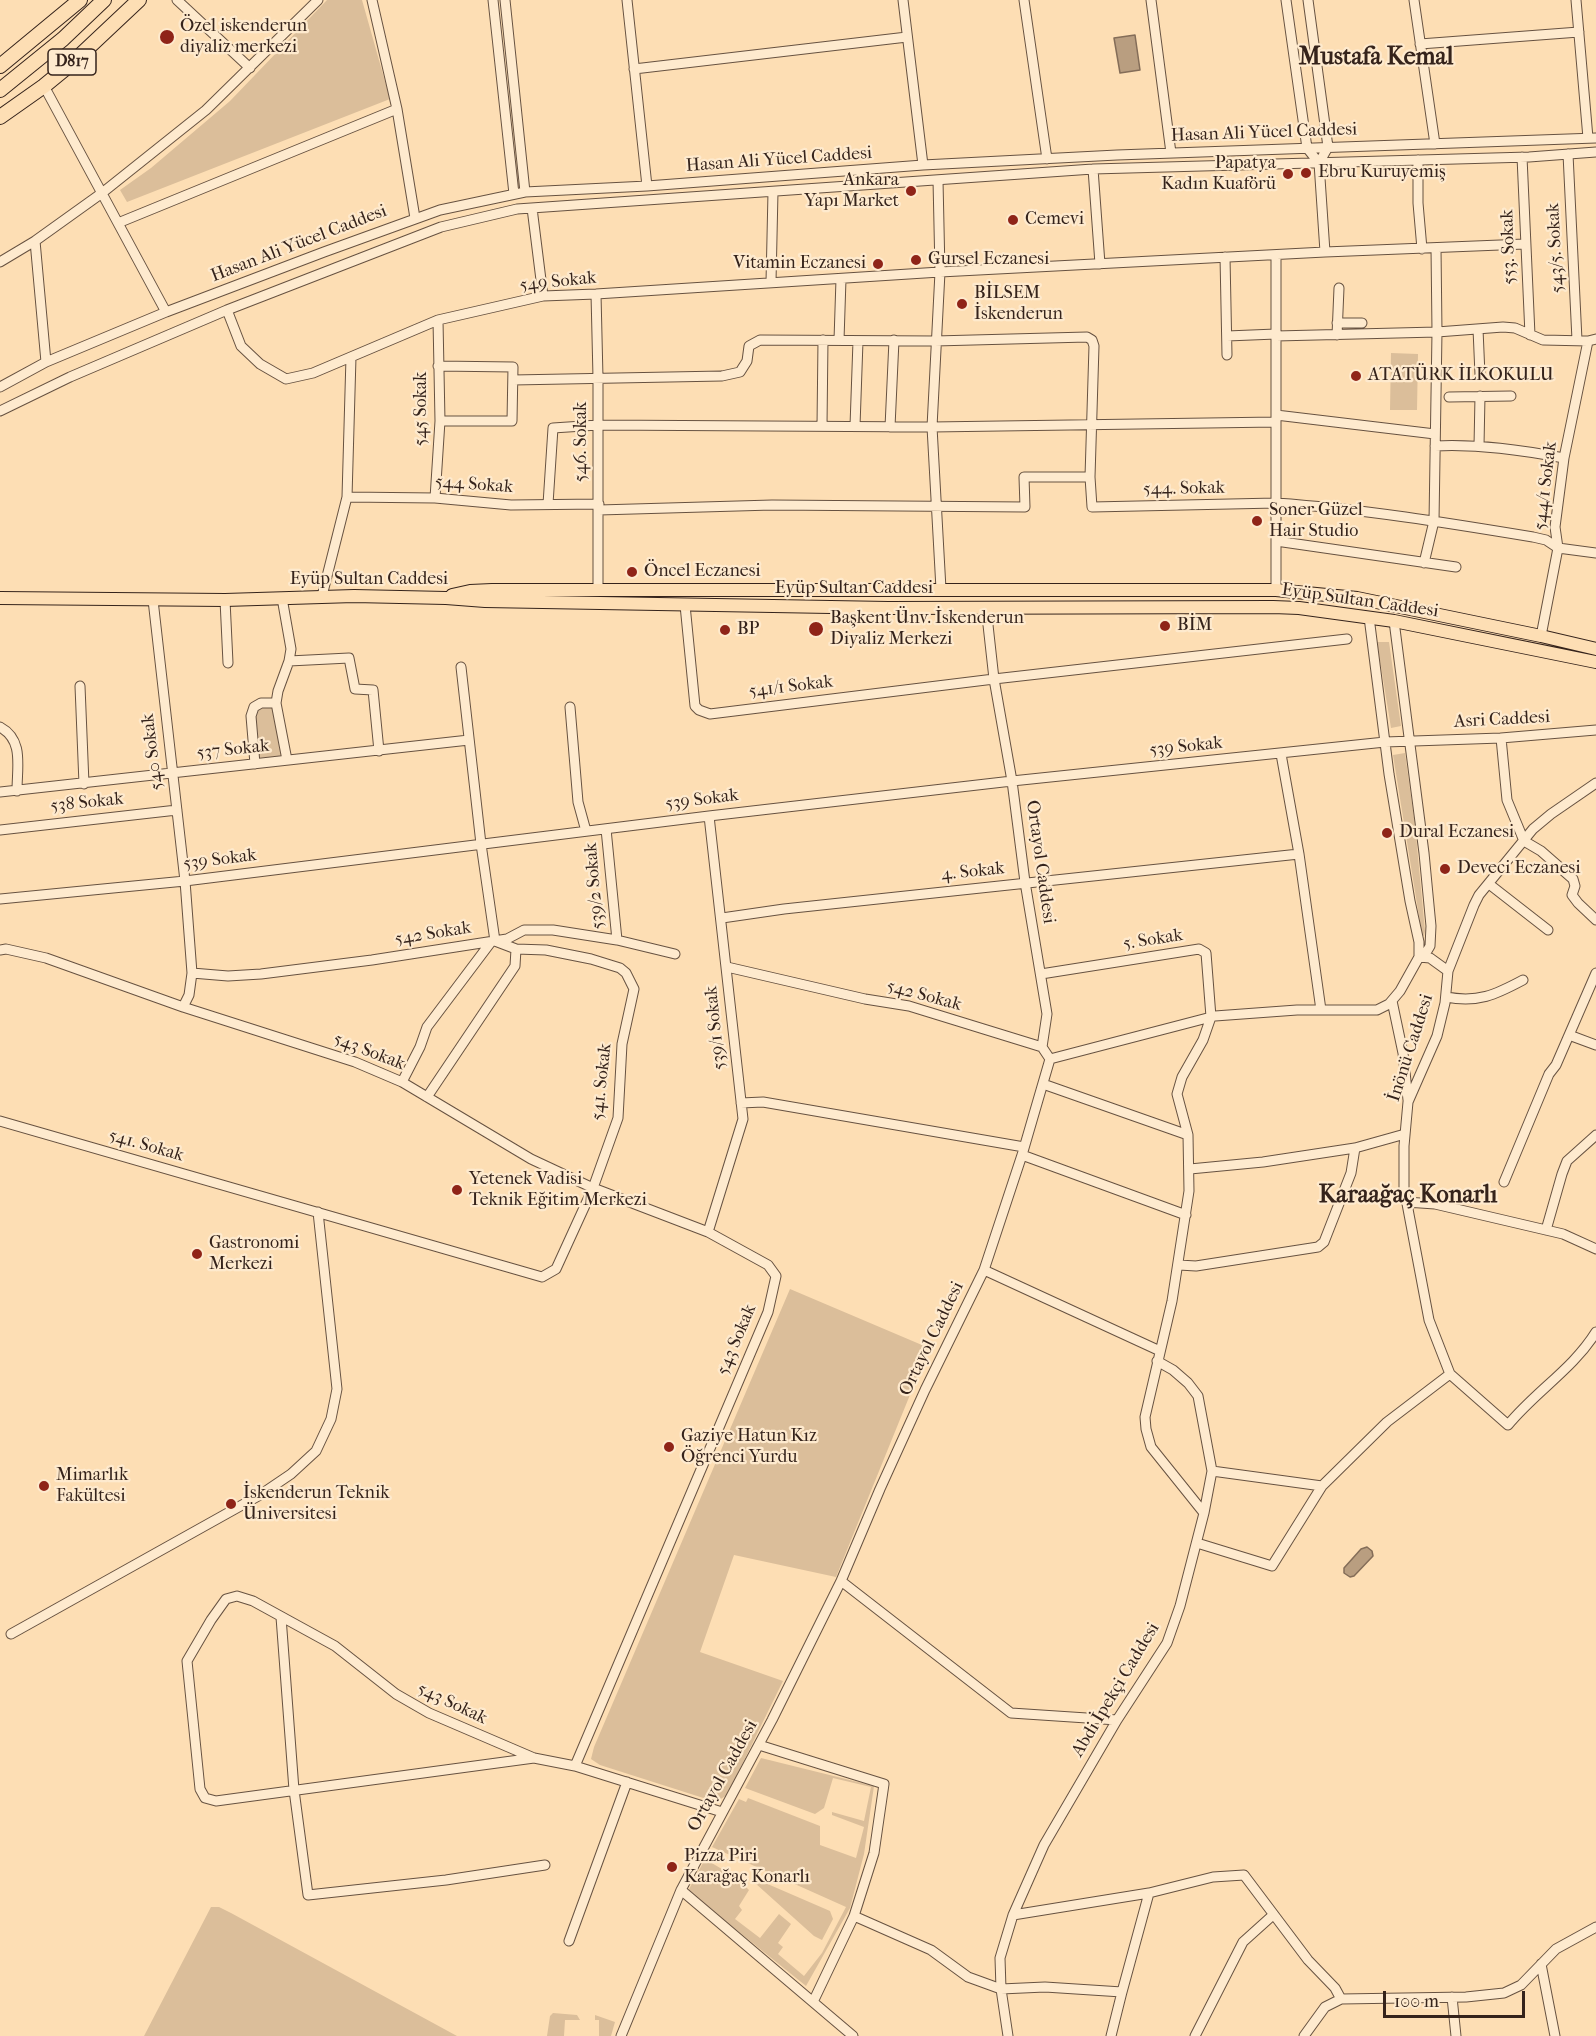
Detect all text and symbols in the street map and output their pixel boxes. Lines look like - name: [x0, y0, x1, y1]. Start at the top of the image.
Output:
- place label: Özel iskenderun diyaliz merkezi: [180, 16, 307, 58]
- marker: Özel iskenderun diyaliz merkezi: [158, 28, 176, 46]
- district label: Mustafa Kemal: [1299, 44, 1453, 72]
- road number: D817: [48, 49, 96, 75]
- street label: Hasan Ali Yücel Caddesi: [1170, 119, 1358, 147]
- street label: Hasan Ali Yücel Caddesi: [685, 143, 873, 177]
- place label: Papatya Kadın Kuaförü: [1161, 153, 1276, 195]
- place label: Ebru Kuruyemiş: [1318, 162, 1446, 184]
- marker: Ebru Kuruyemiş: [1299, 166, 1313, 180]
- marker: Papatya Kadın Kuaförü: [1281, 167, 1295, 181]
- place label: Ankara Yapı Market: [804, 170, 899, 213]
- marker: Ankara Yapı Market: [904, 184, 918, 198]
- street label: Hasan Ali Yücel Caddesi: [208, 200, 390, 288]
- street label: 543/5. Sokak: [1543, 202, 1569, 294]
- place label: Cemevi: [1025, 209, 1084, 231]
- street label: 553. Sokak: [1497, 209, 1521, 285]
- marker: Cemevi: [1006, 213, 1020, 227]
- place label: Gursel Eczanesi: [928, 249, 1049, 271]
- place label: Vitamin Eczanesi: [733, 253, 866, 275]
- marker: Gursel Eczanesi: [909, 253, 923, 267]
- marker: Vitamin Eczanesi: [871, 257, 885, 271]
- street label: 549 Sokak: [519, 267, 597, 297]
- place label: BİLSEM İskenderun: [974, 283, 1063, 326]
- marker: BİLSEM İskenderun: [955, 297, 969, 311]
- place label: ATATÜRK İLKOKULU: [1368, 365, 1554, 387]
- marker: ATATÜRK İLKOKULU: [1349, 369, 1363, 383]
- street label: 545 Sokak: [411, 372, 433, 446]
- street label: 546. Sokak: [571, 402, 593, 482]
- street label: 544/1 Sokak: [1530, 441, 1562, 531]
- street label: 544 Sokak: [434, 472, 514, 498]
- street label: 544. Sokak: [1143, 477, 1225, 501]
- place label: Soner Güzel Hair Studio: [1269, 500, 1363, 542]
- marker: Soner Güzel Hair Studio: [1250, 514, 1264, 528]
- place label: Öncel Eczanesi: [644, 561, 761, 583]
- marker: Öncel Eczanesi: [625, 565, 639, 579]
- street label: Eyüp Sultan Caddesi: [290, 569, 448, 591]
- street label: Eyüp Sultan Caddesi: [775, 578, 933, 600]
- street label: Eyüp Sultan Caddesi: [1280, 579, 1440, 623]
- place label: Başkent Ünv. İskenderun Diyaliz Merkezi: [830, 608, 1024, 650]
- place label: BİM: [1177, 615, 1212, 637]
- place label: BP: [737, 619, 759, 641]
- marker: BİM: [1158, 619, 1172, 633]
- marker: Başkent Ünv. İskenderun Diyaliz Merkezi: [807, 620, 825, 638]
- marker: BP: [718, 623, 732, 637]
- street label: 541/1 Sokak: [748, 671, 834, 703]
- street label: Asri Caddesi: [1453, 707, 1551, 733]
- street label: 540 Sokak: [138, 712, 168, 792]
- street label: 539 Sokak: [1148, 732, 1224, 762]
- street label: 537 Sokak: [196, 735, 270, 765]
- street label: 539 Sokak: [664, 785, 740, 815]
- street label: 538 Sokak: [49, 788, 125, 818]
- street label: Ortayol Caddesi: [1021, 799, 1059, 925]
- place label: Dural Eczanesi: [1399, 822, 1514, 844]
- marker: Dural Eczanesi: [1380, 826, 1394, 840]
- street label: 539/2 Sokak: [580, 842, 610, 930]
- street label: 539 Sokak: [182, 845, 258, 875]
- street label: 4. Sokak: [940, 858, 1006, 886]
- place label: Deveci Eczanesi: [1457, 858, 1581, 880]
- marker: Deveci Eczanesi: [1438, 862, 1452, 876]
- street label: 542 Sokak: [393, 917, 473, 951]
- street label: 5. Sokak: [1122, 925, 1184, 955]
- street label: 542 Sokak: [884, 976, 964, 1016]
- street label: 539/1 Sokak: [701, 985, 731, 1071]
- street label: İnönü Caddesi: [1383, 992, 1439, 1104]
- street label: 543 Sokak: [330, 1029, 408, 1075]
- street label: 541. Sokak: [587, 1042, 617, 1122]
- street label: 541. Sokak: [106, 1125, 186, 1167]
- place label: Yetenek Vadisi Teknik Eğitim Merkezi: [469, 1169, 647, 1212]
- district label: Karaağaç Konarlı: [1319, 1182, 1497, 1210]
- marker: Yetenek Vadisi Teknik Eğitim Merkezi: [450, 1183, 464, 1197]
- place label: Gastronomi Merkezi: [209, 1233, 299, 1276]
- marker: Gastronomi Merkezi: [190, 1247, 204, 1261]
- street label: Ortayol Caddesi: [895, 1278, 969, 1400]
- street label: 543 Sokak: [712, 1301, 762, 1379]
- place label: Gaziye Hatun Kız Öğrenci Yurdu: [681, 1426, 817, 1468]
- marker: Gaziye Hatun Kız Öğrenci Yurdu: [662, 1440, 676, 1454]
- place label: Mimarlık Fakültesi: [56, 1465, 128, 1508]
- marker: Mimarlık Fakültesi: [37, 1479, 51, 1493]
- place label: İskenderun Teknik Üniversitesi: [243, 1483, 390, 1526]
- marker: İskenderun Teknik Üniversitesi: [224, 1497, 238, 1511]
- street label: Abdi İpekçi Caddesi: [1067, 1619, 1165, 1761]
- street label: 543 Sokak: [414, 1678, 490, 1730]
- street label: Ortayol Caddesi: [683, 1716, 763, 1836]
- place label: Pizza Piri Karağaç Konarlı: [684, 1846, 810, 1888]
- marker: Pizza Piri Karağaç Konarlı: [665, 1860, 679, 1874]
- scale bar: [1386, 1979, 1528, 2017]
- text: 100 m: [1394, 1991, 1439, 2012]

